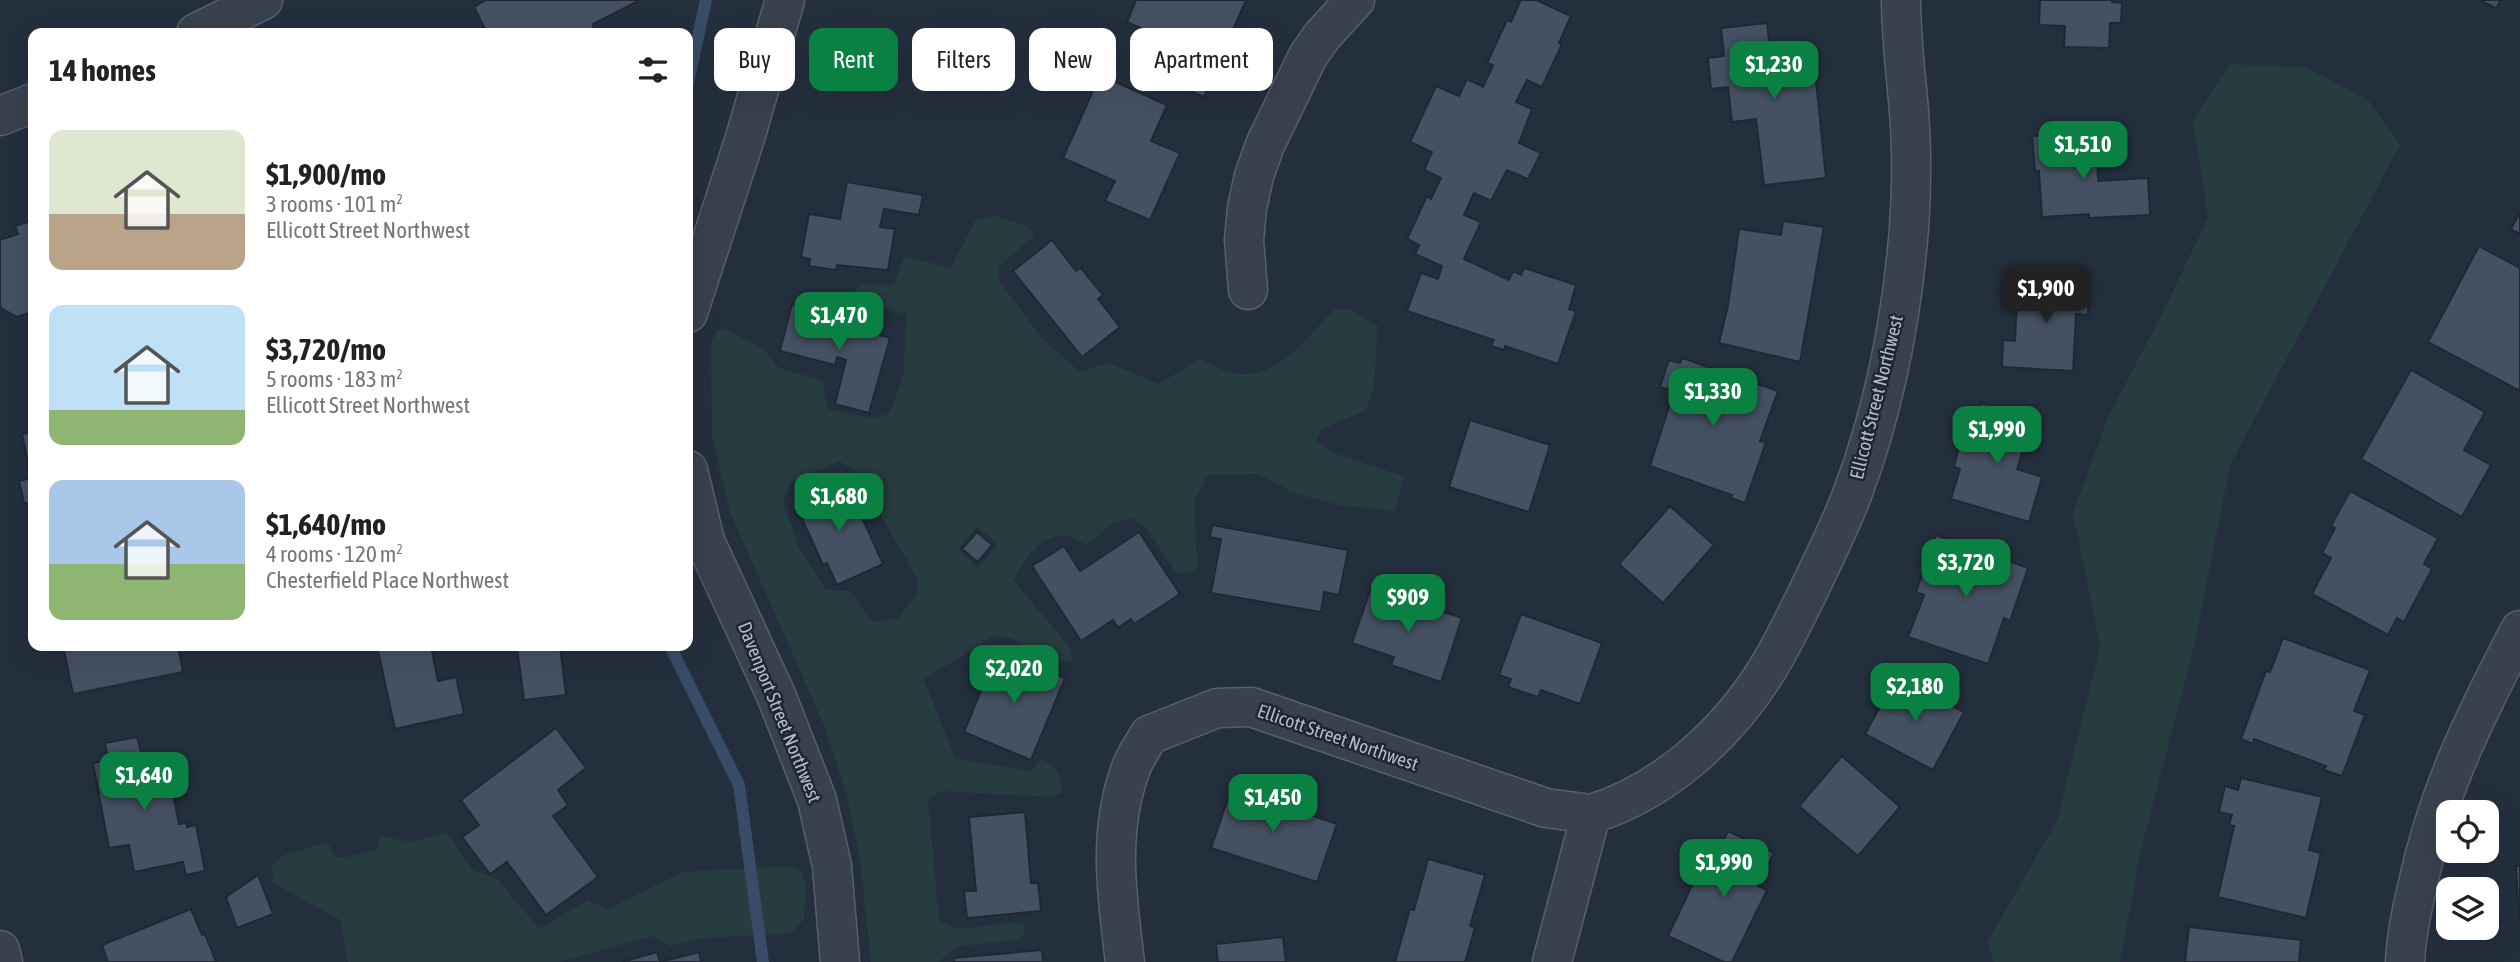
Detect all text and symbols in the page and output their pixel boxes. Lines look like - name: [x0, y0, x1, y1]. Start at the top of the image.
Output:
- chip: Buy: [714, 28, 795, 91]
- chip: Rent: [809, 28, 898, 91]
- chip: Filters: [912, 28, 1015, 91]
- chip: New: [1029, 28, 1116, 91]
- chip: Apartment: [1130, 28, 1273, 91]
- pin: $1,230: [1717, 42, 1831, 101]
- icon: filters: [634, 51, 672, 89]
- text: $1,230: [1746, 51, 1803, 77]
- text: 14 homes: [49, 53, 156, 87]
- pin: $1,510: [2026, 122, 2140, 181]
- text: $1,510: [2055, 131, 2112, 157]
- text: $1,900/mo: [266, 157, 386, 191]
- icon: home: [105, 158, 189, 242]
- text: 3 rooms · 101 m²: [266, 191, 403, 217]
- text: Ellicott Street Northwest: [266, 217, 470, 243]
- pin: $1,900: [1989, 266, 2103, 325]
- text: $1,900: [2018, 275, 2075, 301]
- pin: $1,470: [782, 292, 896, 352]
- text: $1,470: [811, 302, 868, 328]
- street label: Ellicott Street Northwest: [1845, 313, 1907, 481]
- text: $3,720/mo: [266, 332, 386, 366]
- icon: home: [105, 333, 189, 417]
- text: 5 rooms · 183 m²: [266, 366, 403, 392]
- pin: $1,330: [1656, 368, 1770, 428]
- text: $1,330: [1685, 378, 1742, 404]
- text: Ellicott Street Northwest: [266, 392, 470, 418]
- pin: $1,990: [1940, 406, 2054, 466]
- text: $1,990: [1969, 416, 2026, 442]
- pin: $1,680: [782, 474, 896, 533]
- text: $1,680: [811, 483, 868, 509]
- text: $1,640/mo: [266, 507, 386, 541]
- icon: home: [105, 508, 189, 592]
- pin: $3,720: [1909, 540, 2023, 599]
- text: 4 rooms · 120 m²: [266, 541, 403, 567]
- text: $3,720: [1938, 549, 1995, 575]
- text: Chesterfield Place Northwest: [266, 567, 509, 593]
- pin: $909: [1367, 574, 1449, 634]
- text: $909: [1387, 584, 1429, 610]
- street label: Davenport Street Northwest: [734, 618, 826, 806]
- pin: $2,020: [957, 646, 1071, 705]
- text: $2,020: [986, 655, 1043, 681]
- pin: $2,180: [1858, 664, 1972, 723]
- text: $2,180: [1887, 673, 1944, 699]
- street label: Ellicott Street Northwest: [1255, 699, 1421, 775]
- pin: $1,640: [87, 752, 201, 812]
- text: $1,640: [116, 762, 173, 788]
- pin: $1,450: [1216, 774, 1330, 834]
- text: $1,450: [1245, 784, 1302, 810]
- map controls: [2436, 800, 2499, 940]
- button: locate: [2436, 800, 2499, 863]
- pin: $1,990: [1667, 839, 1781, 899]
- text: $1,990: [1696, 849, 1753, 875]
- button: layers: [2436, 877, 2499, 940]

